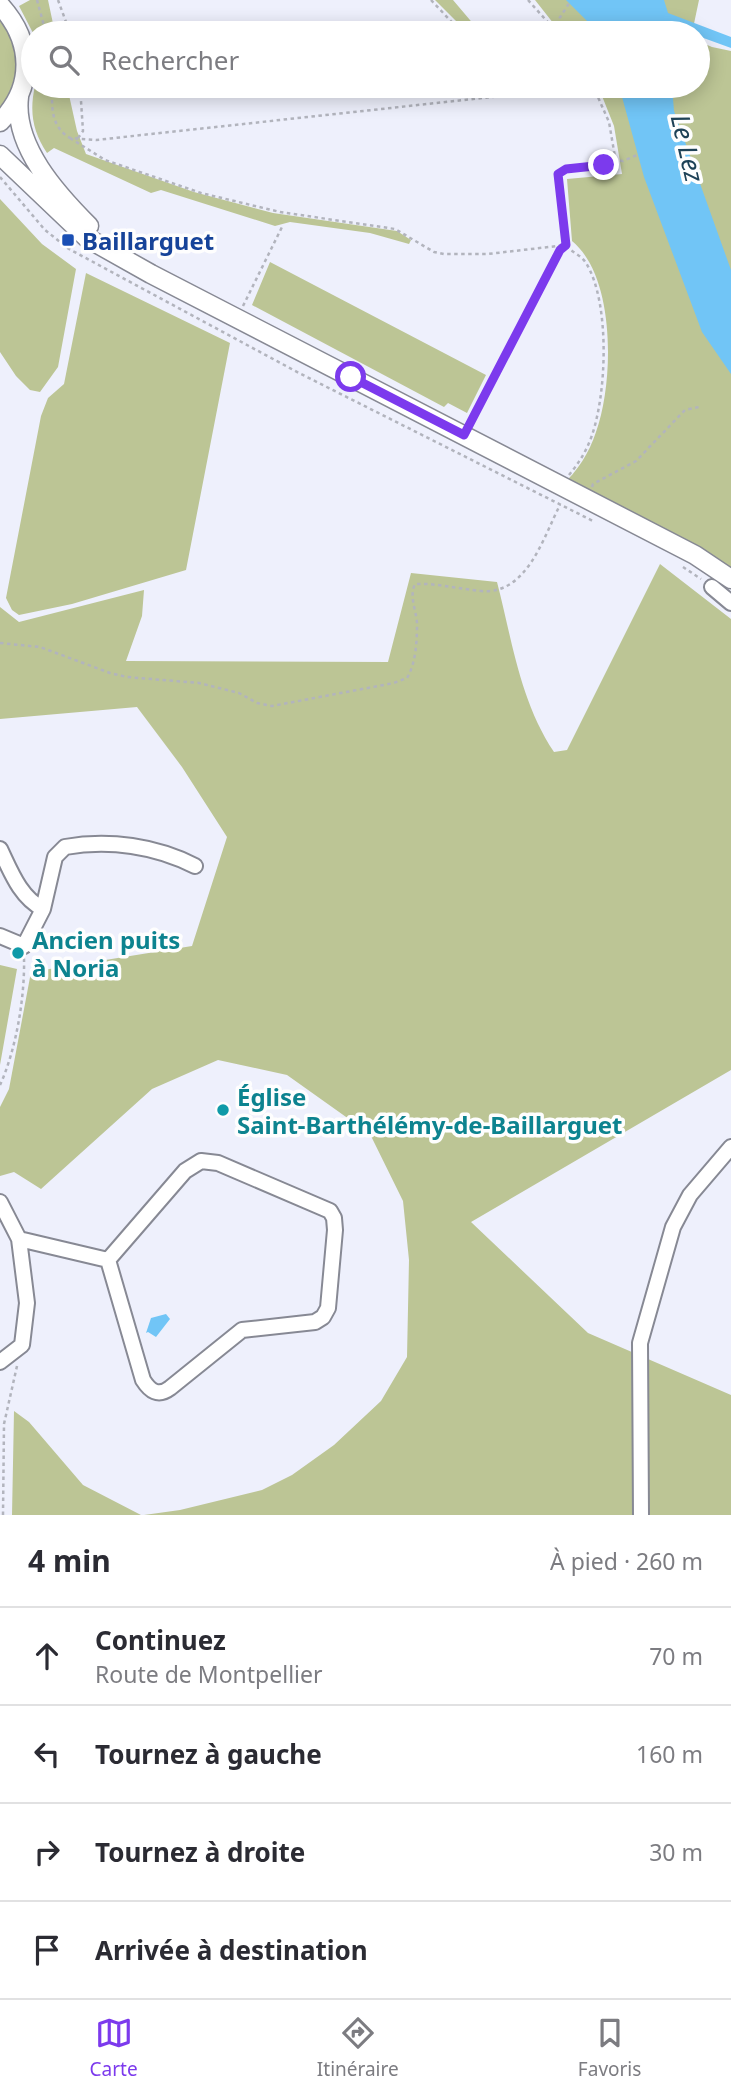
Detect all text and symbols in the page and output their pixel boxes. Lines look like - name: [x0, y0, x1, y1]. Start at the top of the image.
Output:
- search box: [21, 21, 710, 98]
- icon: search: [45, 41, 83, 79]
- text: Rechercher: [101, 42, 239, 78]
- water label: Le Lez: [663, 110, 713, 186]
- route end: [588, 149, 619, 180]
- place label: Baillarguet: [82, 224, 214, 257]
- marker: Baillarguet: [60, 232, 76, 248]
- route start: [335, 361, 366, 392]
- place label: Ancien puits à Noria: [32, 923, 180, 984]
- marker: Ancien puits à Noria: [10, 945, 26, 961]
- place label: Église Saint-Barthélémy-de-Baillarguet: [237, 1080, 623, 1141]
- marker: Église Saint-Barthélémy-de-Baillarguet: [215, 1102, 231, 1118]
- text: 4 min: [28, 1540, 111, 1581]
- text: À pied · 260 m: [550, 1545, 703, 1577]
- text: Continuez: [95, 1622, 226, 1658]
- icon: ahead: [28, 1637, 66, 1675]
- text: 70 m: [649, 1640, 703, 1672]
- text: Route de Montpellier: [95, 1658, 322, 1690]
- icon: left: [28, 1735, 66, 1773]
- text: Tournez à gauche: [95, 1736, 322, 1772]
- text: 160 m: [636, 1738, 703, 1770]
- icon: right: [28, 1833, 66, 1871]
- text: Tournez à droite: [95, 1834, 305, 1870]
- text: 30 m: [649, 1836, 703, 1868]
- icon: arrive: [28, 1931, 66, 1969]
- text: Arrivée à destination: [95, 1932, 368, 1968]
- tab: Carte: [90, 2014, 138, 2082]
- tab: Itinéraire: [317, 2014, 399, 2082]
- tab: Favoris: [578, 2014, 641, 2082]

